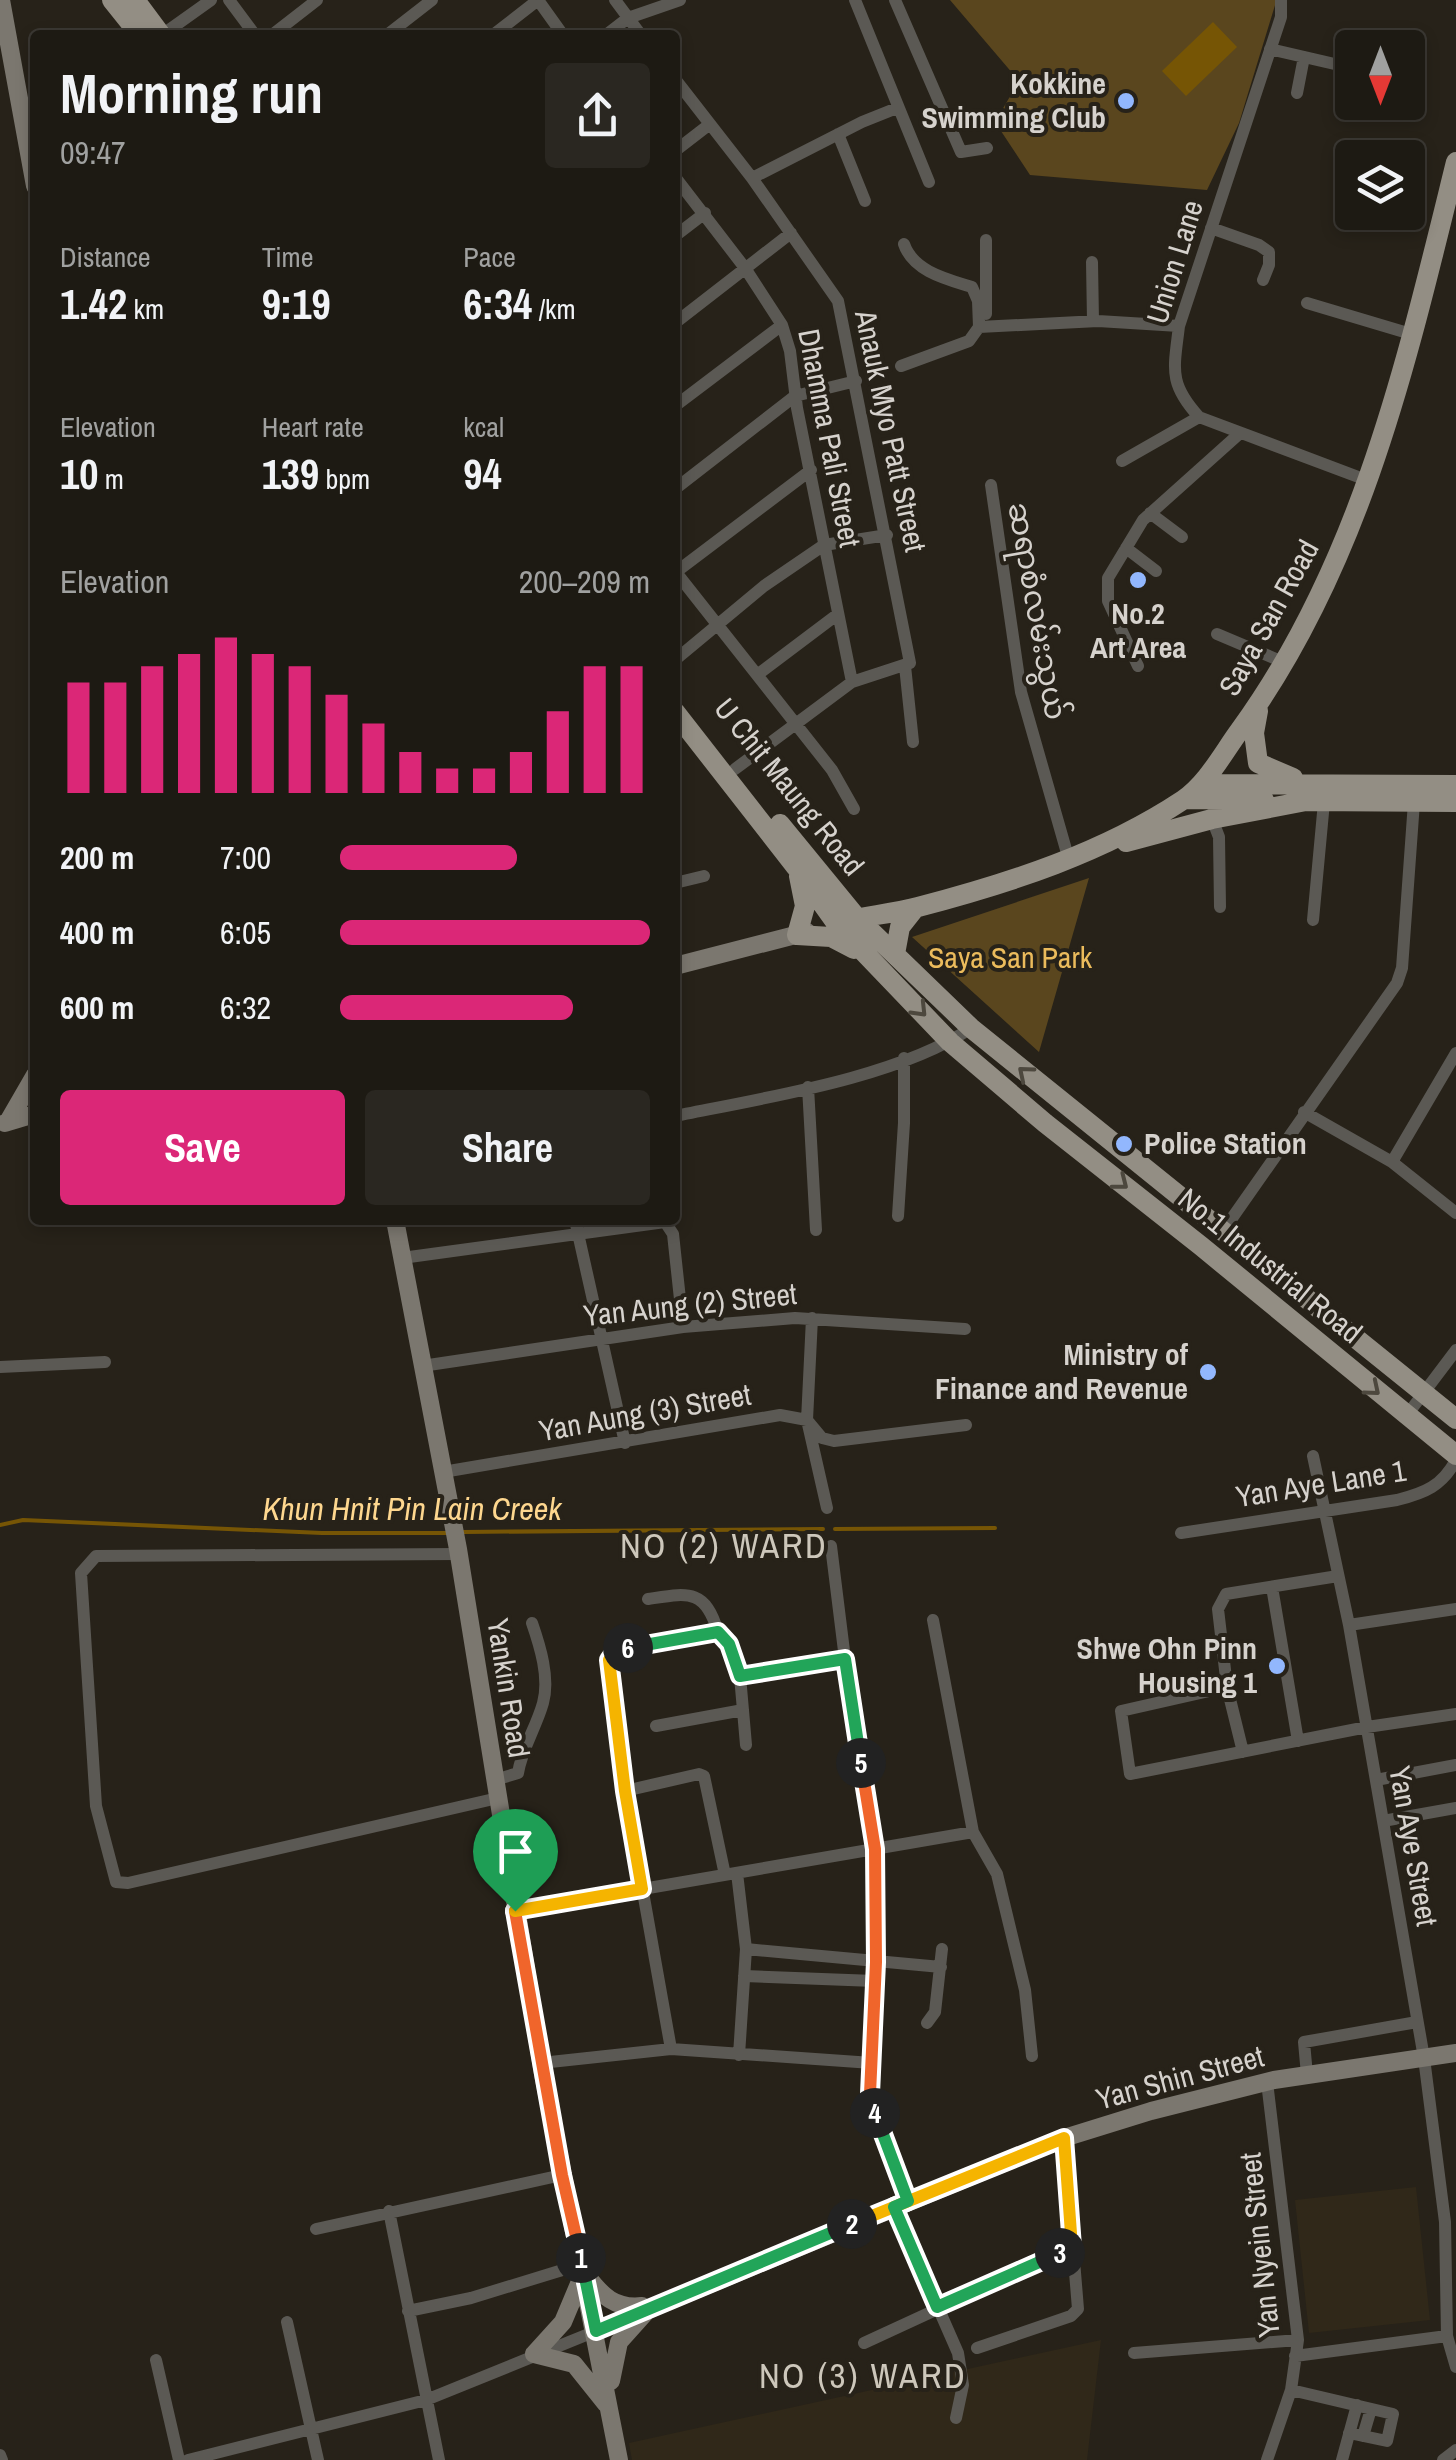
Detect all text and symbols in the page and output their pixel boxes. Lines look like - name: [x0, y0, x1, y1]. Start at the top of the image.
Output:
- north arrow: [1335, 30, 1425, 120]
- map controls: [1335, 30, 1425, 230]
- text: Morning run: [60, 56, 323, 130]
- button: share: [545, 63, 650, 168]
- place label: Kokkine Swimming Club: [921, 63, 1106, 137]
- marker: Kokkine Swimming Club: [1115, 90, 1137, 112]
- text: 09:47: [60, 131, 126, 174]
- button: layers: [1335, 140, 1425, 230]
- street label: Union Lane: [1136, 195, 1212, 328]
- text: Distance: [60, 238, 151, 276]
- text: Time: [262, 238, 313, 276]
- text: Pace: [463, 238, 516, 276]
- text: 1.42: [60, 276, 127, 332]
- text: 9:19: [262, 276, 331, 332]
- text: 6:34: [463, 276, 532, 332]
- text: km: [127, 290, 164, 328]
- text: /km: [532, 290, 576, 328]
- street label: Anauk Myo Patt Street: [846, 305, 936, 555]
- street label: Dhamma Pali Street: [789, 325, 871, 550]
- text: Elevation: [60, 408, 156, 446]
- text: Heart rate: [262, 408, 364, 446]
- text: kcal: [463, 408, 504, 446]
- text: 10: [60, 446, 98, 502]
- text: 139: [262, 446, 319, 502]
- text: 94: [463, 446, 502, 502]
- text: m: [98, 460, 124, 498]
- text: bpm: [319, 460, 370, 498]
- street label: ဆရာစံလမ်းသွယ်: [993, 499, 1078, 724]
- street label: Saya San Road: [1209, 532, 1327, 703]
- text: Elevation: [60, 560, 169, 603]
- text: 200–209 m: [519, 560, 650, 603]
- marker: No.2 Art Area: [1127, 569, 1149, 591]
- place label: No.2 Art Area: [1090, 593, 1186, 667]
- street label: U Chit Maung Road: [706, 689, 874, 883]
- text: 200 m: [60, 836, 134, 879]
- text: 7:00: [220, 836, 271, 879]
- text: 400 m: [60, 911, 134, 954]
- text: 6:05: [220, 911, 271, 954]
- park label: Saya San Park: [928, 937, 1093, 977]
- text: 600 m: [60, 986, 134, 1029]
- text: 6:32: [220, 986, 271, 1029]
- one-way arrow: [908, 999, 926, 1017]
- one-way arrow: [1018, 1066, 1036, 1084]
- button: Save: [60, 1090, 345, 1205]
- button: Share: [365, 1090, 650, 1205]
- place label: Police Station: [1144, 1123, 1307, 1163]
- marker: Police Station: [1113, 1133, 1135, 1155]
- one-way arrow: [1110, 1172, 1128, 1189]
- street label: No.1 Industrial Road: [1170, 1179, 1371, 1352]
- street label: Yan Aung (2) Street: [581, 1273, 799, 1335]
- place label: Ministry of Finance and Revenue: [935, 1334, 1189, 1408]
- marker: Ministry of Finance and Revenue: [1197, 1361, 1219, 1383]
- street label: Yan Aung (3) Street: [536, 1374, 754, 1450]
- one-way arrow: [1361, 1377, 1379, 1395]
- street label: Yan Aye Lane 1: [1233, 1450, 1409, 1516]
- water label: Khun Hnit Pin Lain Creek: [262, 1487, 562, 1530]
- district label: NO (2) WARD: [620, 1522, 828, 1569]
- street label: Yankin Road: [478, 1615, 540, 1760]
- pin: 6: [603, 1623, 653, 1673]
- place label: Shwe Ohn Pinn Housing 1: [1077, 1628, 1257, 1702]
- text: 6: [622, 1629, 634, 1667]
- marker: Shwe Ohn Pinn Housing 1: [1266, 1655, 1288, 1677]
- pin: 5: [836, 1738, 886, 1788]
- text: 5: [855, 1744, 867, 1782]
- street label: Yan Aye Street: [1380, 1763, 1448, 1929]
- pin: [473, 1809, 558, 1912]
- icon: arrive: [488, 1824, 543, 1879]
- street label: Yan Shin Street: [1092, 2035, 1268, 2119]
- pin: 4: [850, 2088, 900, 2138]
- text: 4: [869, 2094, 881, 2132]
- street label: Yan Nyein Street: [1229, 2151, 1289, 2339]
- pin: 2: [827, 2199, 877, 2249]
- text: 2: [846, 2205, 858, 2243]
- pin: 3: [1035, 2228, 1085, 2278]
- pin: 1: [556, 2233, 606, 2283]
- text: 3: [1054, 2234, 1066, 2272]
- text: 1: [575, 2239, 587, 2277]
- district label: NO (3) WARD: [759, 2352, 967, 2399]

